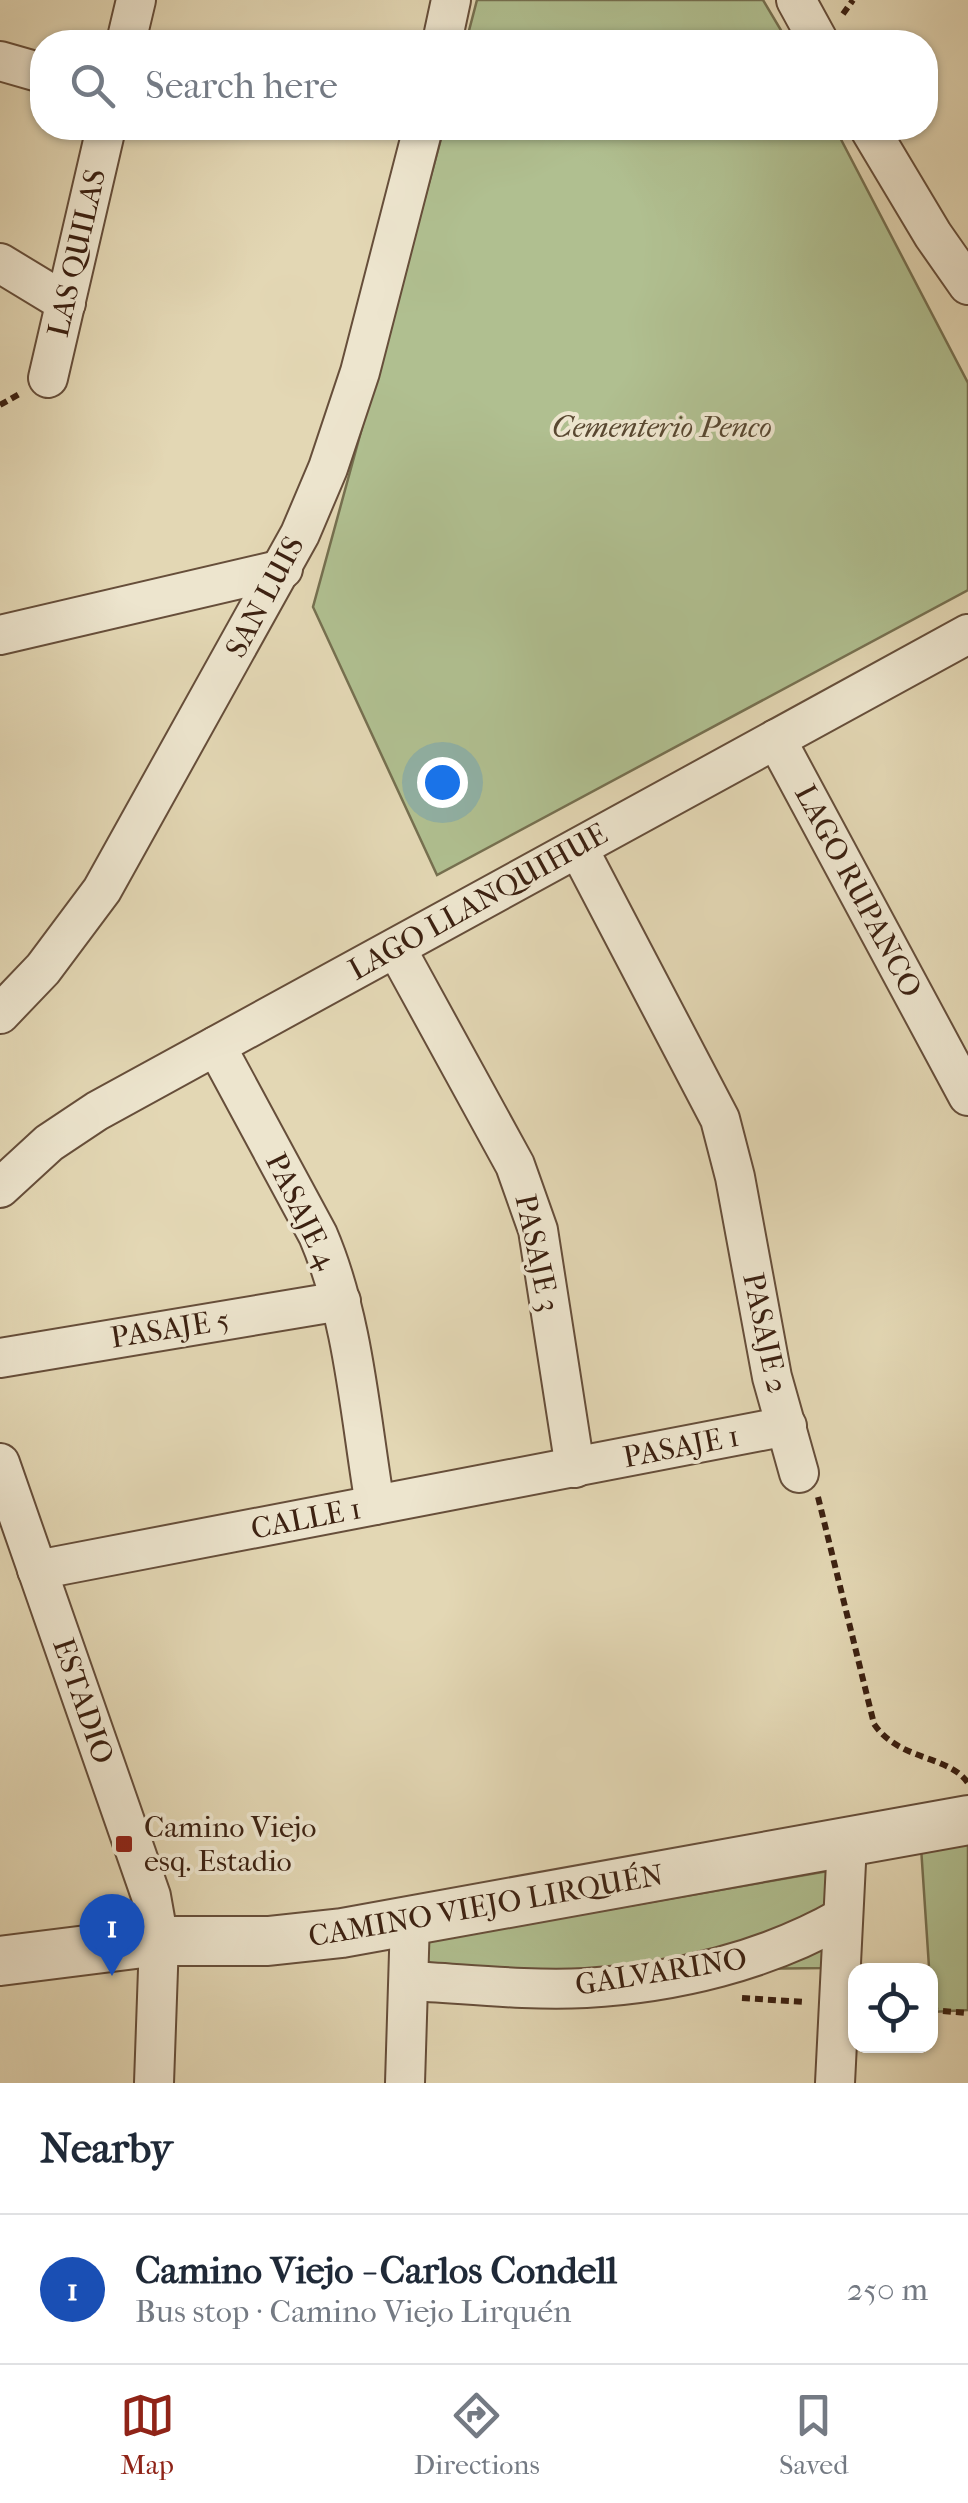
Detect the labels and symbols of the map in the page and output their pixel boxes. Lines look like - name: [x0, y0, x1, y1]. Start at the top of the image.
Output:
- street label: LAS QUILAS: [41, 166, 113, 340]
- park label: Cementerio Penco: [552, 410, 772, 445]
- street label: SAN LUIS: [219, 530, 311, 664]
- your location: [417, 757, 468, 808]
- street label: LAGO RUPANCO: [787, 779, 929, 1003]
- street label: LAGO LLANQUIHUE: [343, 816, 613, 988]
- street label: PASAJE 4: [258, 1147, 345, 1276]
- street label: PASAJE 3: [508, 1191, 566, 1315]
- street label: PASAJE 2: [735, 1270, 795, 1396]
- street label: PASAJE 5: [108, 1302, 232, 1356]
- street label: PASAJE 1: [620, 1419, 742, 1475]
- street label: CALLE 1: [248, 1491, 364, 1547]
- street label: ESTADIO: [45, 1634, 121, 1768]
- place label: Camino Viejo esq. Estadio: [144, 1810, 317, 1879]
- marker: Camino Viejo esq. Estadio: [113, 1833, 135, 1855]
- street label: CAMINO VIEJO LIRQUÉN: [306, 1857, 666, 1954]
- pin: 1: [80, 1894, 144, 1976]
- street label: GALVARINO: [573, 1941, 749, 2003]

